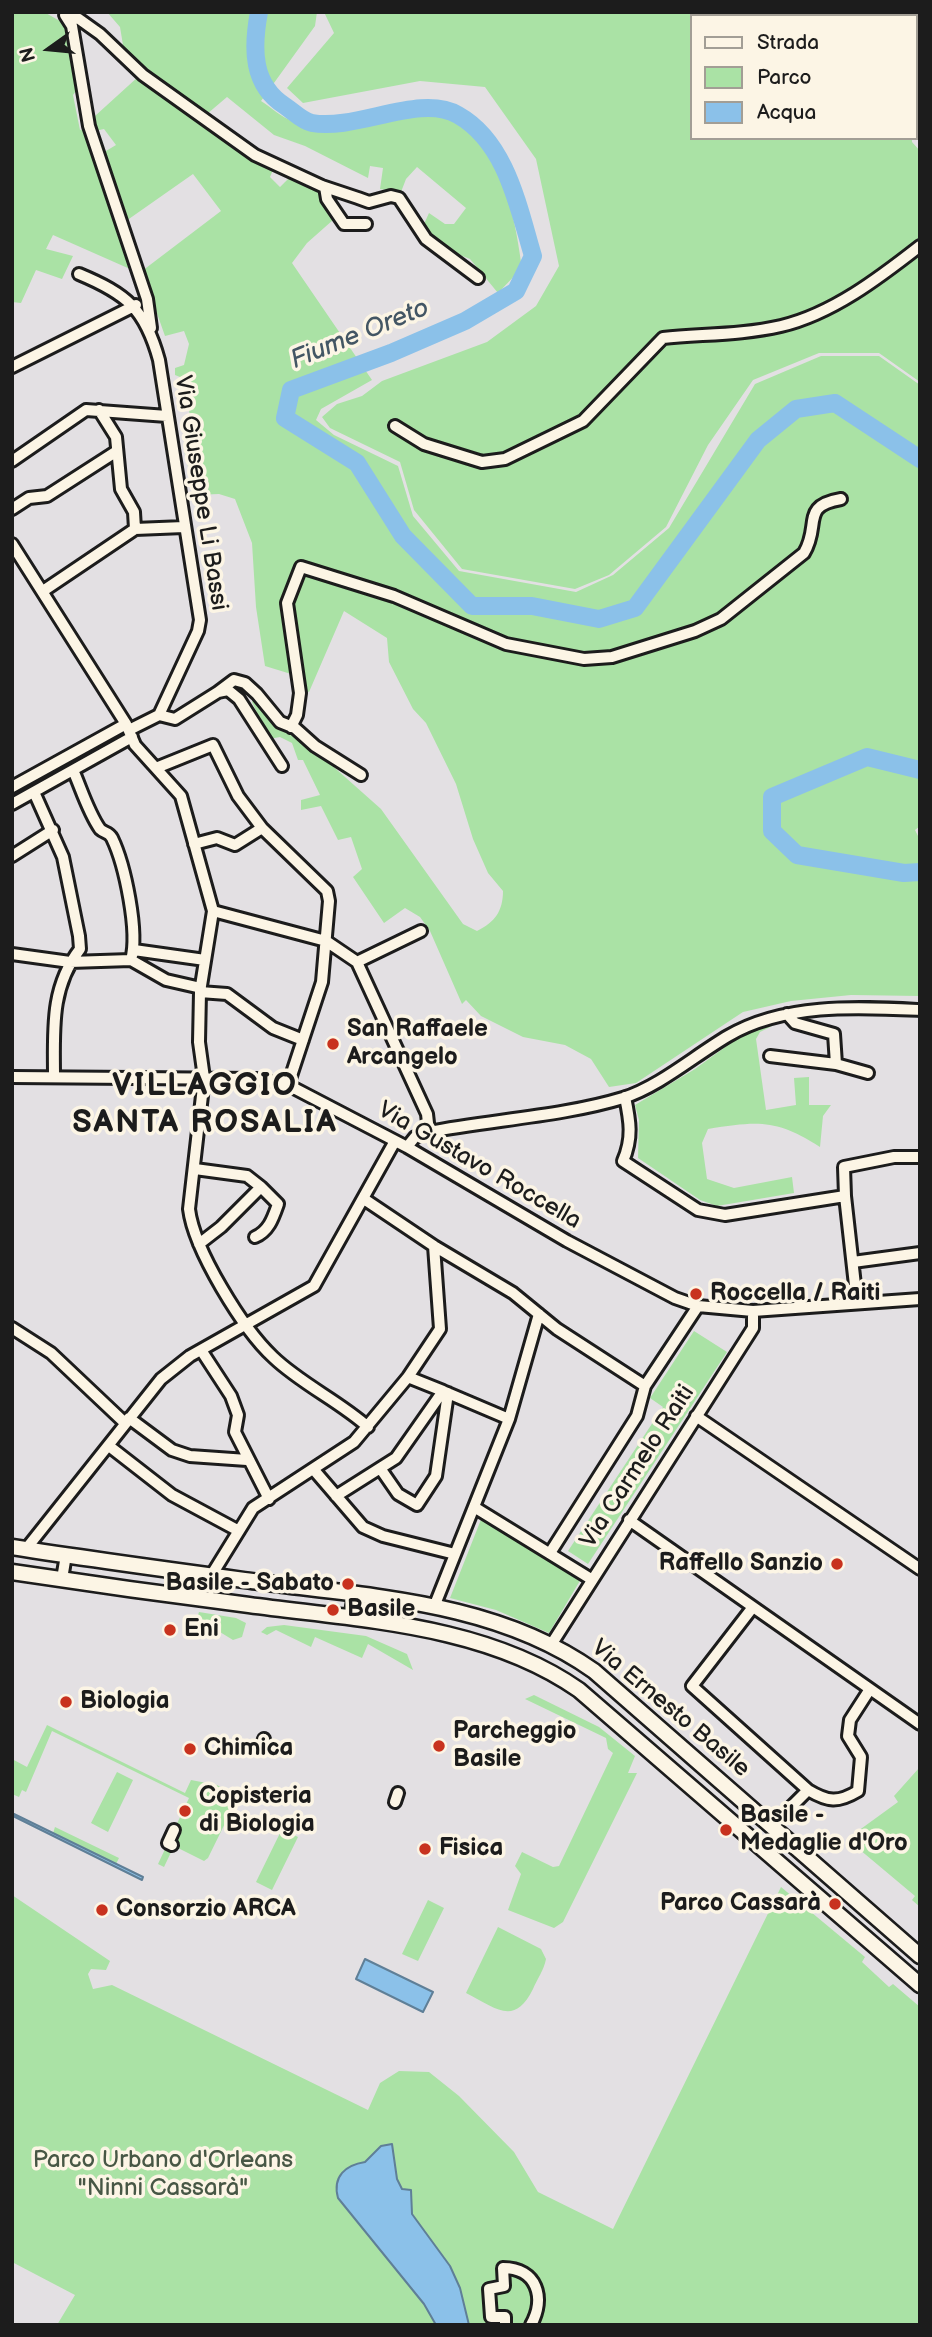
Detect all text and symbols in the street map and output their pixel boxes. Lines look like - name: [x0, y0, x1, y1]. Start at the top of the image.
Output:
- north arrow: [14, 14, 84, 84]
- legend: [690, 14, 918, 140]
- text: Strada: [757, 30, 819, 55]
- text: N: [15, 45, 41, 64]
- text: Parco: [757, 65, 812, 90]
- text: Acqua: [757, 100, 816, 125]
- water label: Fiume Oreto: [286, 293, 434, 377]
- street label: Via Giuseppe Li Bassi: [167, 373, 233, 613]
- place label: San Raffaele Arcangelo: [347, 1016, 488, 1072]
- marker: San Raffaele Arcangelo: [325, 1036, 341, 1052]
- district label: VILLAGGIO SANTA ROSALIA: [74, 1068, 336, 1143]
- street label: Via Gustavo Roccella: [372, 1096, 586, 1236]
- place label: Roccella / Raiti: [710, 1280, 880, 1308]
- marker: Roccella / Raiti: [688, 1286, 704, 1302]
- street label: Via Carmelo Raiti: [575, 1380, 701, 1554]
- place label: Raffello Sanzio: [659, 1550, 823, 1578]
- marker: Raffello Sanzio: [829, 1556, 845, 1572]
- place label: Basile - Sabato: [165, 1570, 334, 1598]
- marker: Basile - Sabato: [340, 1576, 356, 1592]
- place label: Basile: [347, 1596, 415, 1624]
- marker: Basile: [325, 1602, 341, 1618]
- place label: Eni: [184, 1616, 219, 1644]
- marker: Eni: [162, 1622, 178, 1638]
- street label: Via Ernesto Basile: [585, 1634, 755, 1784]
- place label: Biologia: [80, 1688, 169, 1716]
- marker: Biologia: [58, 1694, 74, 1710]
- place label: Parcheggio Basile: [453, 1718, 577, 1774]
- place label: Chimica: [204, 1735, 293, 1763]
- marker: Parcheggio Basile: [431, 1738, 447, 1754]
- marker: Chimica: [182, 1741, 198, 1757]
- place label: Copisteria di Biologia: [199, 1783, 315, 1839]
- place label: Basile - Medaglie d'Oro: [740, 1802, 908, 1858]
- marker: Copisteria di Biologia: [177, 1803, 193, 1819]
- marker: Basile - Medaglie d'Oro: [718, 1822, 734, 1838]
- place label: Fisica: [439, 1835, 503, 1863]
- marker: Fisica: [417, 1841, 433, 1857]
- place label: Parco Cassarà: [660, 1890, 821, 1918]
- place label: Consorzio ARCA: [116, 1896, 296, 1924]
- marker: Parco Cassarà: [827, 1896, 843, 1912]
- marker: Consorzio ARCA: [94, 1902, 110, 1918]
- park label: Parco Urbano d'Orleans "Ninni Cassarà": [33, 2147, 293, 2203]

